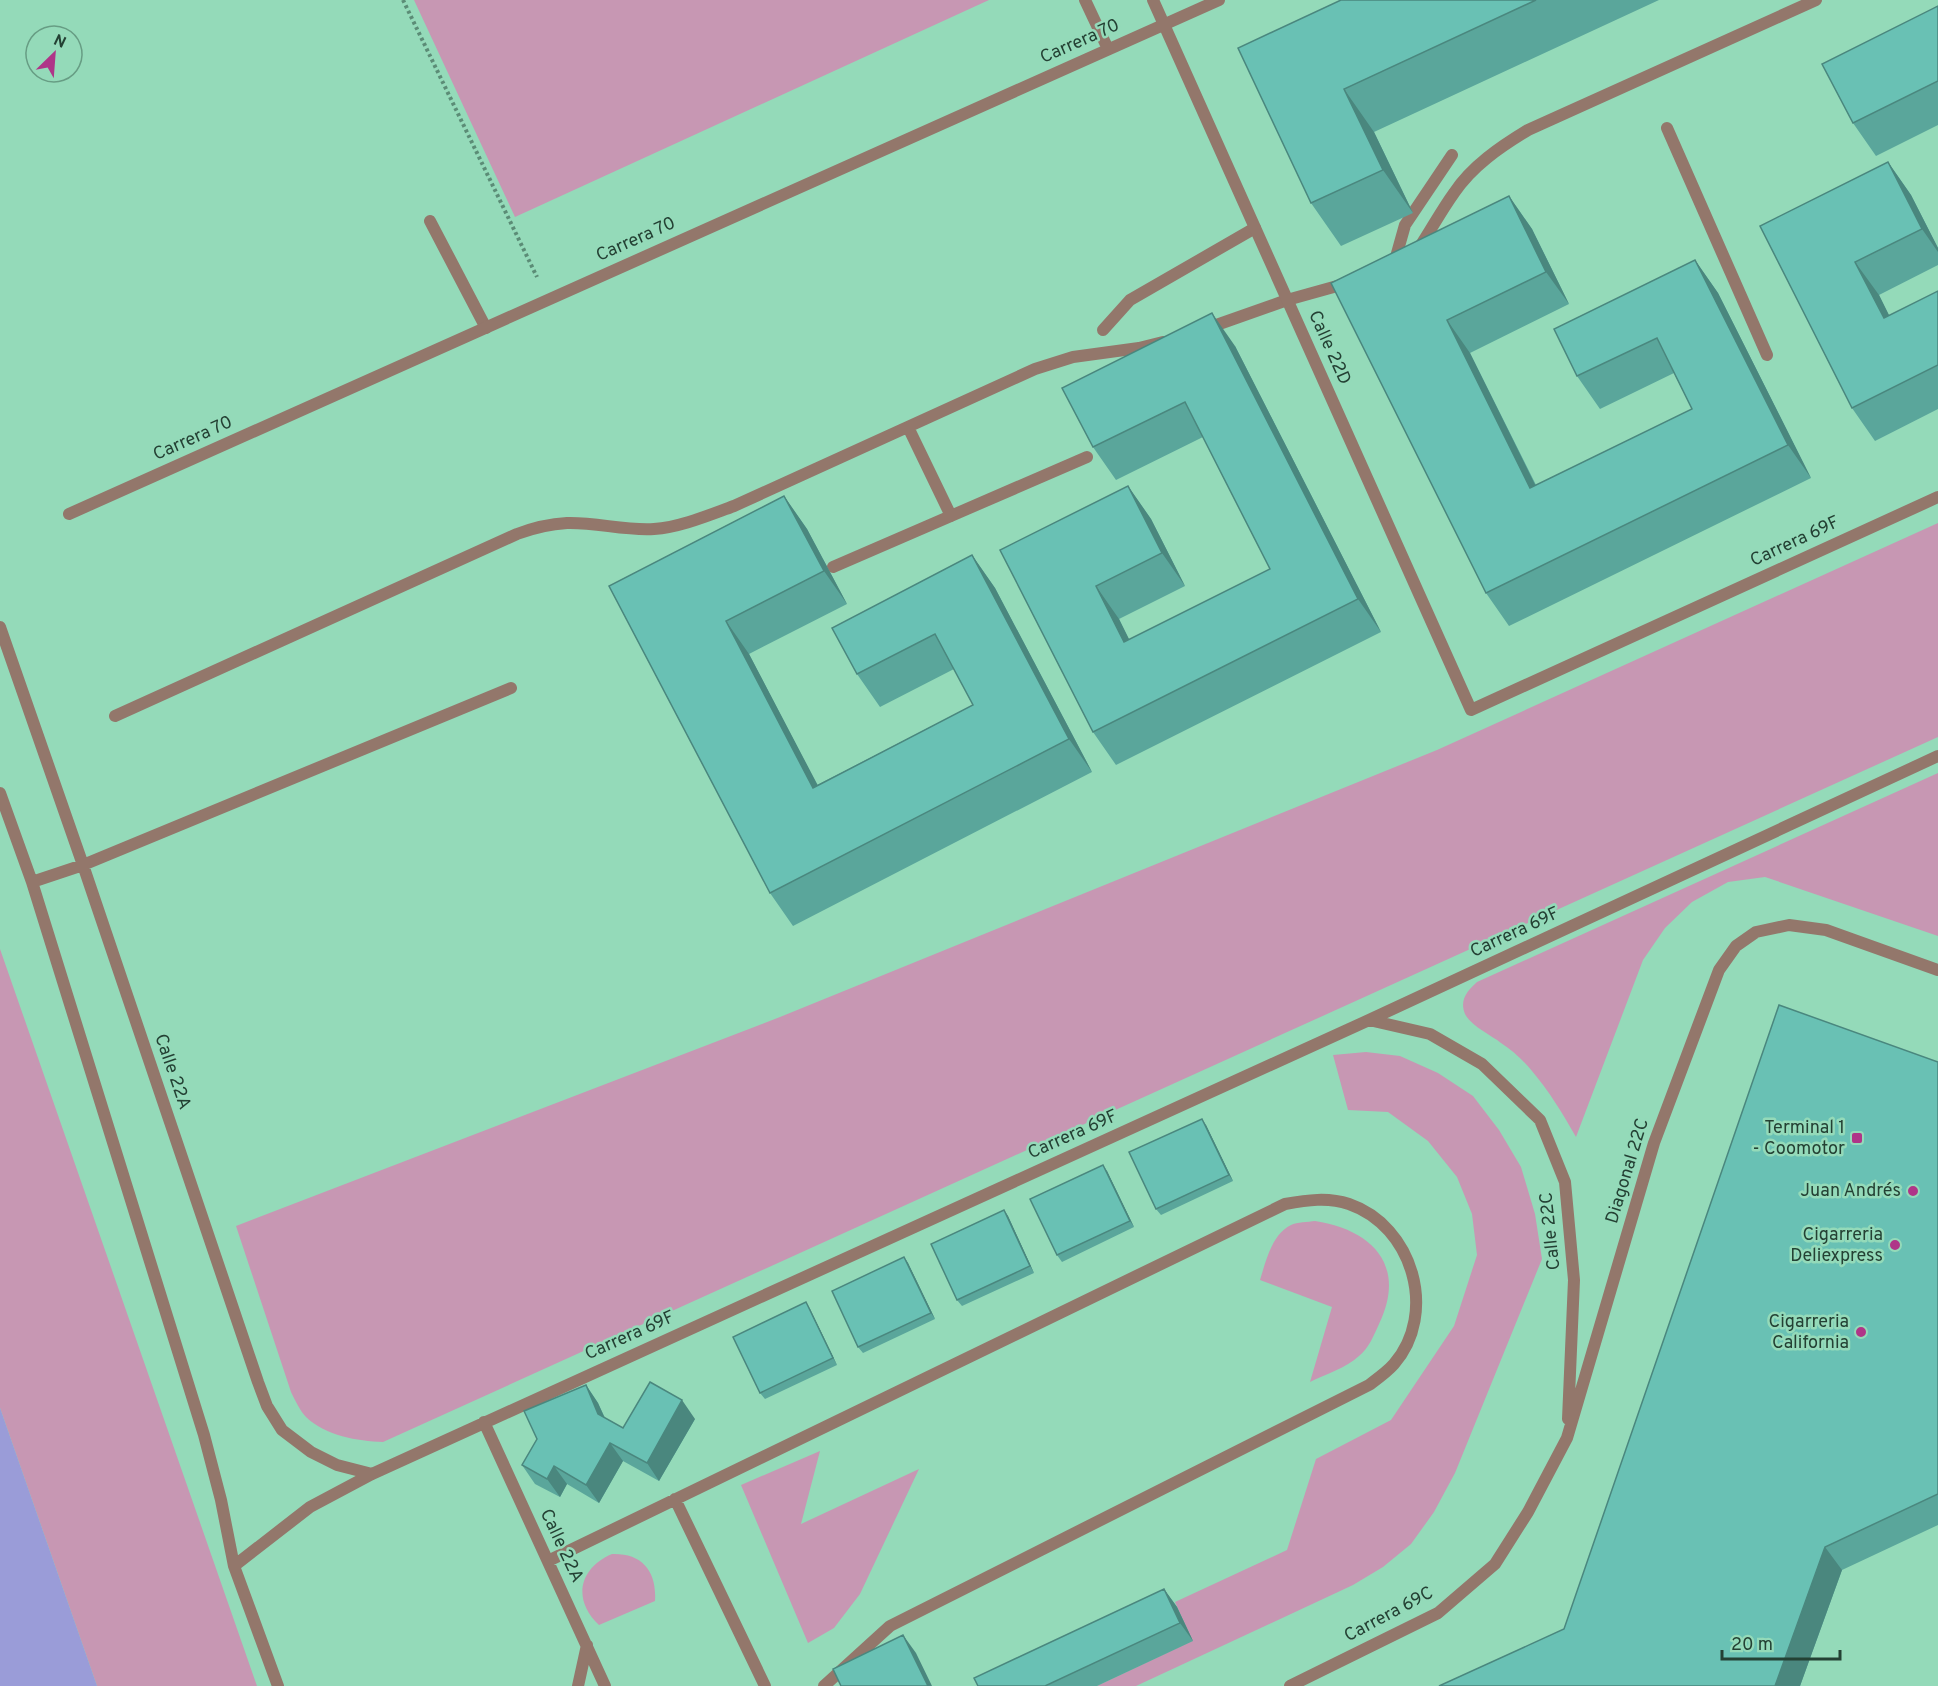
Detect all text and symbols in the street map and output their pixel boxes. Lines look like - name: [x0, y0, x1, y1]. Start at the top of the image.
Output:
- street label: Carrera 70: [1037, 14, 1123, 70]
- north arrow: [24, 24, 84, 84]
- text: N: [50, 31, 69, 54]
- street label: Carrera 70: [593, 212, 679, 268]
- street label: Calle 22D: [1302, 307, 1356, 389]
- street label: Carrera 70: [150, 411, 236, 467]
- street label: Carrera 69F: [1747, 511, 1843, 573]
- street label: Carrera 69F: [1467, 902, 1563, 964]
- street label: Calle 22A: [148, 1031, 196, 1113]
- street label: Carrera 69F: [1024, 1105, 1122, 1165]
- street label: Diagonal 22C: [1601, 1116, 1655, 1226]
- place label: Terminal 1 - Coomotor: [1753, 1117, 1845, 1161]
- marker: Terminal 1 - Coomotor: [1850, 1131, 1864, 1145]
- place label: Juan Andrés: [1800, 1180, 1901, 1203]
- marker: Juan Andrés: [1906, 1184, 1920, 1198]
- street label: Calle 22C: [1535, 1191, 1567, 1271]
- place label: Cigarreria Deliexpress: [1790, 1224, 1883, 1268]
- marker: Cigarreria Deliexpress: [1888, 1238, 1902, 1252]
- street label: Carrera 69F: [581, 1306, 679, 1366]
- place label: Cigarreria California: [1769, 1311, 1849, 1355]
- marker: Cigarreria California: [1854, 1325, 1868, 1339]
- street label: Calle 22A: [534, 1505, 588, 1587]
- street label: Carrera 69C: [1341, 1582, 1437, 1648]
- scale bar: [1722, 1623, 1840, 1661]
- text: 20 m: [1731, 1634, 1773, 1657]

